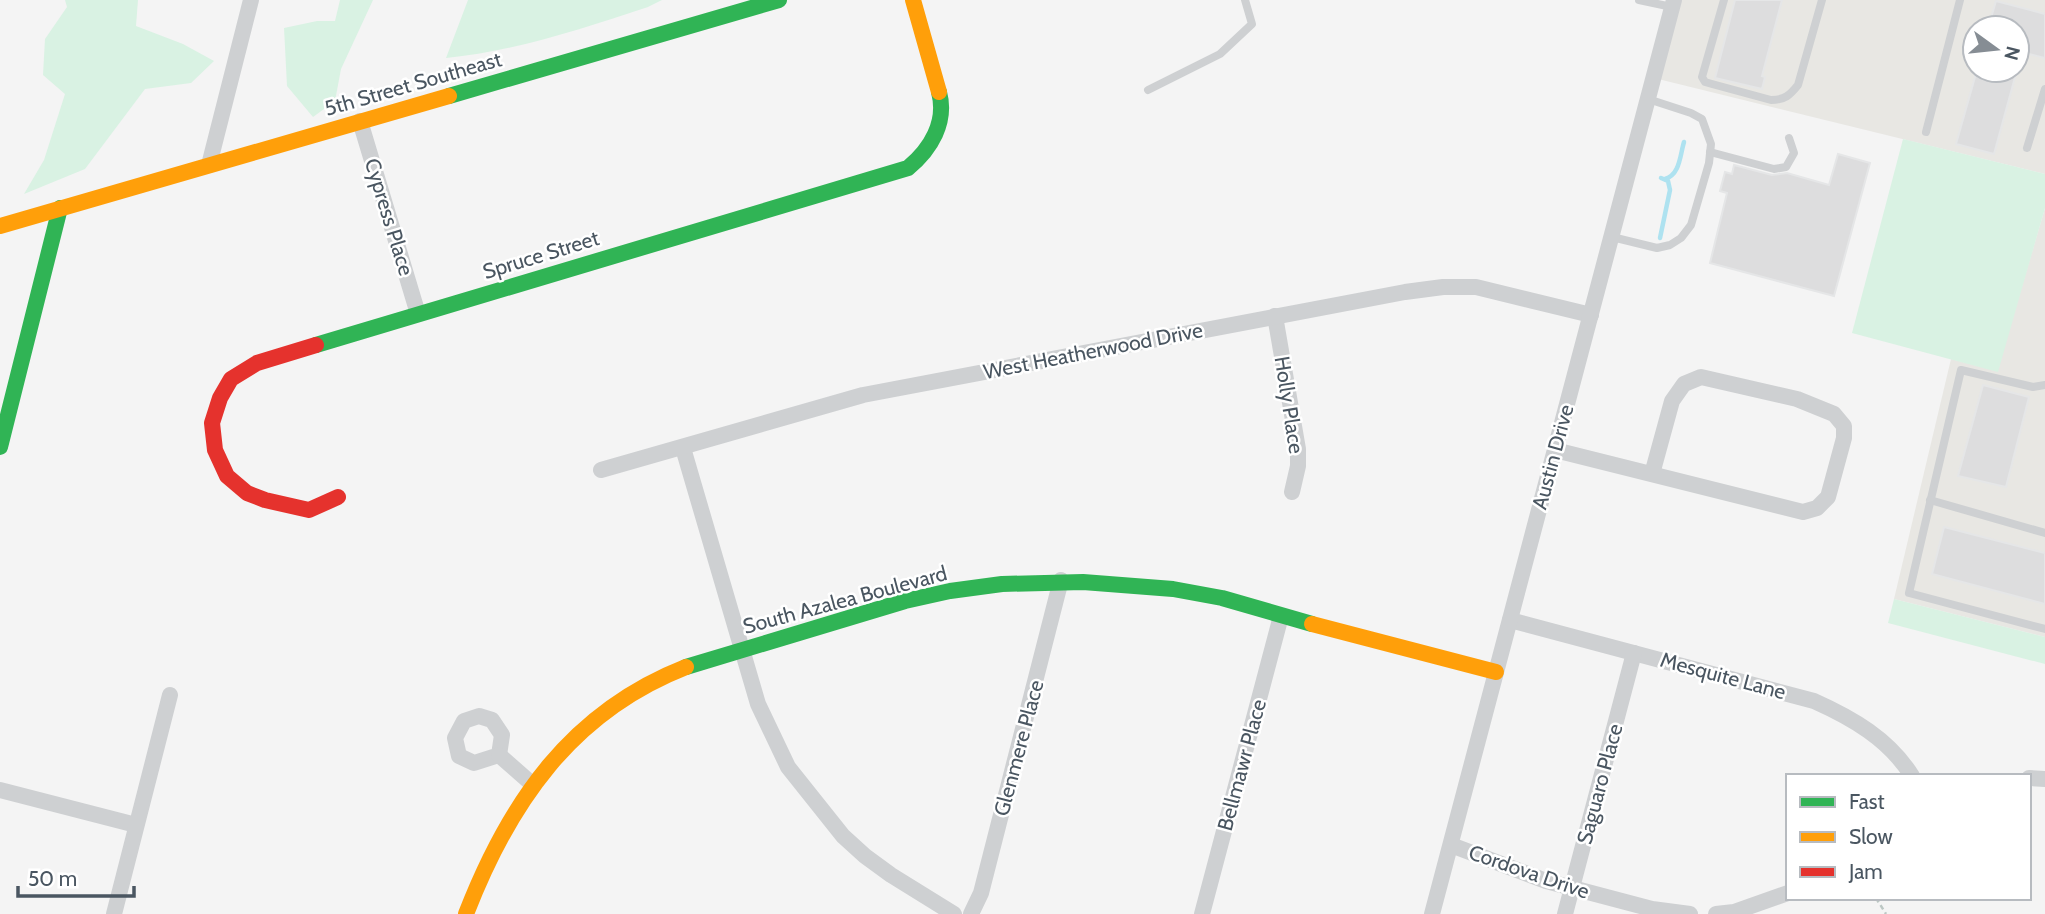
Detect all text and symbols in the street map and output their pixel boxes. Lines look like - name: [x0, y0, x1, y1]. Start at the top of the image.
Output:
- north arrow: [1961, 14, 2031, 84]
- text: N: [1999, 44, 2025, 63]
- street label: 5th Street Southeast: [321, 46, 504, 121]
- street label: Cypress Place: [360, 155, 419, 279]
- street label: Spruce Street: [480, 225, 602, 284]
- street label: West Heatherwood Drive: [981, 317, 1205, 384]
- street label: Holly Place: [1269, 354, 1310, 456]
- street label: Austin Drive: [1527, 401, 1579, 512]
- street label: South Azalea Boulevard: [740, 560, 950, 639]
- street label: Mesquite Lane: [1658, 647, 1789, 704]
- street label: Glenmere Place: [988, 677, 1049, 818]
- street label: Bellmawr Place: [1212, 696, 1271, 833]
- street label: Saguaro Place: [1571, 721, 1628, 847]
- legend: [1786, 774, 2031, 900]
- text: Fast: [1849, 789, 1885, 814]
- text: Slow: [1849, 824, 1893, 849]
- street label: Cordova Drive: [1466, 839, 1593, 904]
- scale bar: [18, 855, 133, 899]
- text: Jam: [1848, 859, 1883, 884]
- text: 50 m: [28, 866, 77, 891]

